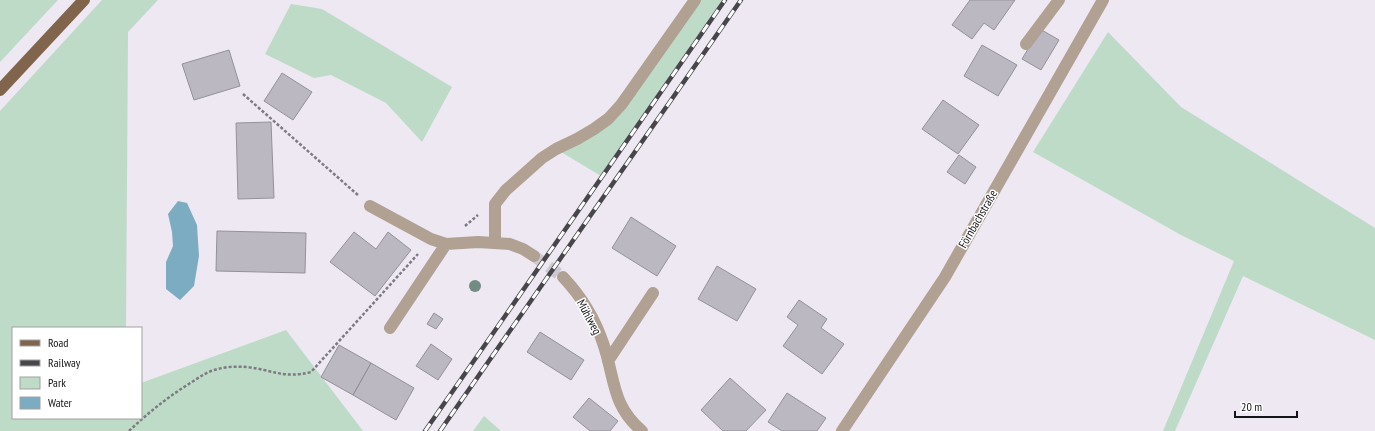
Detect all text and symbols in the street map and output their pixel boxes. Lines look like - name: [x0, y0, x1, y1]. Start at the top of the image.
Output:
- street label: Förnbachstraße: [955, 187, 1000, 250]
- street label: Mühlweg: [574, 296, 605, 337]
- legend: [12, 327, 142, 419]
- text: Road: [48, 335, 68, 350]
- text: Railway: [48, 355, 81, 370]
- text: Park: [48, 375, 66, 390]
- scale bar: [1235, 393, 1297, 419]
- text: Water: [48, 395, 73, 410]
- text: 20 m: [1241, 399, 1262, 414]

